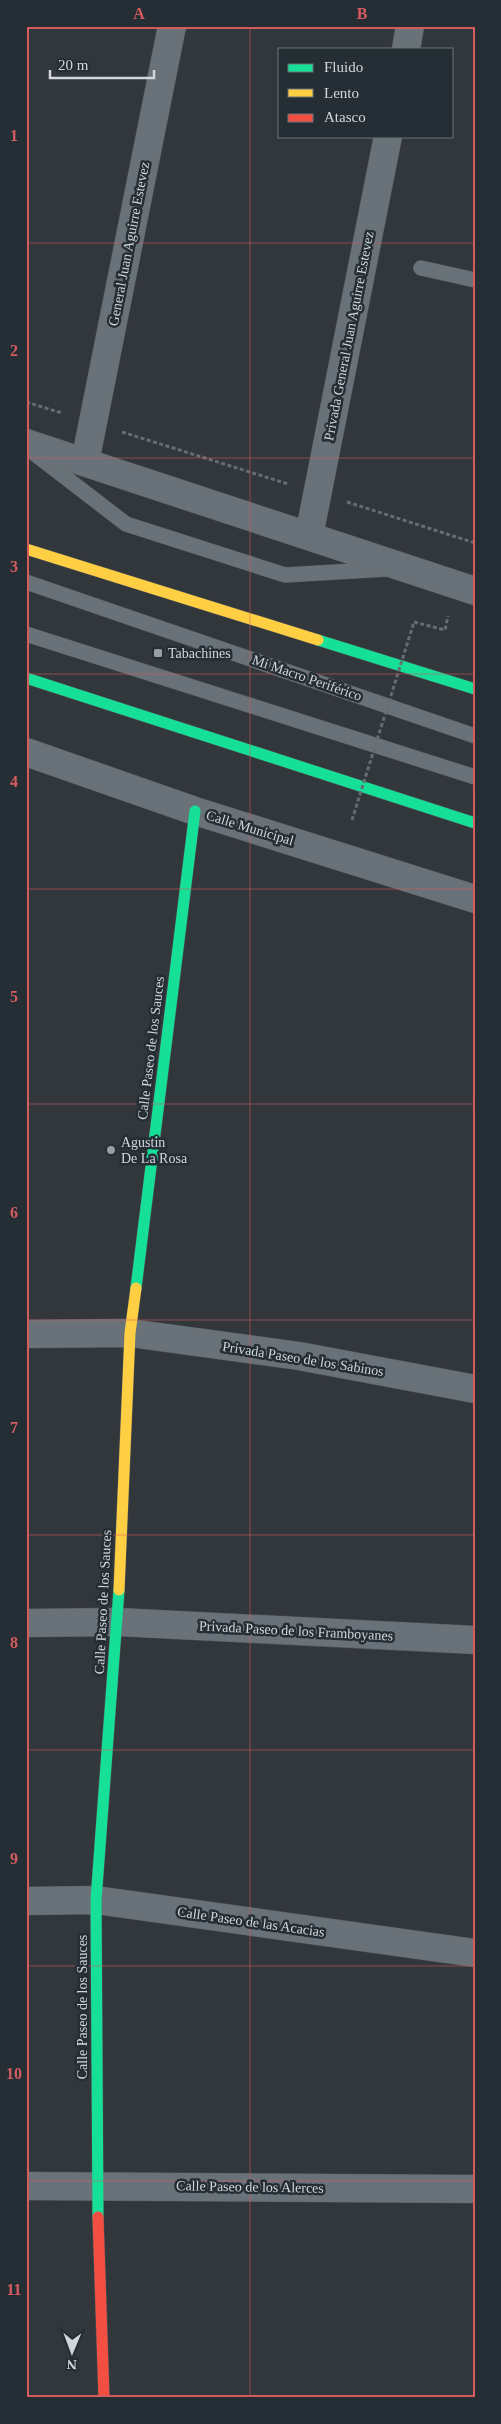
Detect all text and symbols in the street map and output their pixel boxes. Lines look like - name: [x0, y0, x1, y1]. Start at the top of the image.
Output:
- text: A: [133, 5, 145, 22]
- text: B: [357, 5, 368, 22]
- scale bar: [50, 48, 154, 80]
- legend: [278, 48, 454, 138]
- text: 20 m: [58, 57, 89, 73]
- text: Fluido: [324, 59, 363, 75]
- text: Lento: [324, 85, 359, 101]
- text: Atasco: [324, 109, 366, 125]
- text: 1: [10, 127, 18, 144]
- street label: General Juan Aguirre Estevez: [106, 161, 152, 327]
- street label: Privada General Juan Aguirre Estevez: [321, 230, 377, 442]
- text: 2: [10, 342, 18, 359]
- text: 3: [10, 558, 18, 575]
- place label: Tabachines: [168, 646, 231, 661]
- marker: Tabachines: [152, 647, 164, 659]
- street label: Mi Macro Periférico: [250, 652, 364, 704]
- text: 4: [10, 773, 18, 790]
- street label: Calle Municipal: [204, 808, 296, 848]
- street label: Calle Paseo de los Sauces: [135, 975, 167, 1121]
- text: 5: [10, 988, 18, 1005]
- place label: Agustin De La Rosa: [121, 1135, 188, 1166]
- marker: Agustin De La Rosa: [105, 1144, 117, 1156]
- text: 6: [10, 1204, 18, 1221]
- street label: Privada Paseo de los Sabinos: [221, 1339, 385, 1379]
- text: 7: [10, 1419, 18, 1436]
- street label: Calle Paseo de los Sauces: [92, 1529, 114, 1675]
- street label: Privada Paseo de los Framboyanes: [199, 1618, 393, 1644]
- text: 8: [10, 1634, 18, 1651]
- text: 9: [10, 1850, 18, 1867]
- street label: Calle Paseo de las Acacias: [176, 1904, 326, 1940]
- street label: Calle Paseo de los Sauces: [75, 1935, 90, 2079]
- text: 10: [6, 2065, 22, 2082]
- street label: Calle Paseo de los Alerces: [176, 2178, 324, 2196]
- text: 11: [6, 2281, 22, 2298]
- north arrow: [48, 2326, 98, 2376]
- text: N: [67, 2357, 77, 2372]

